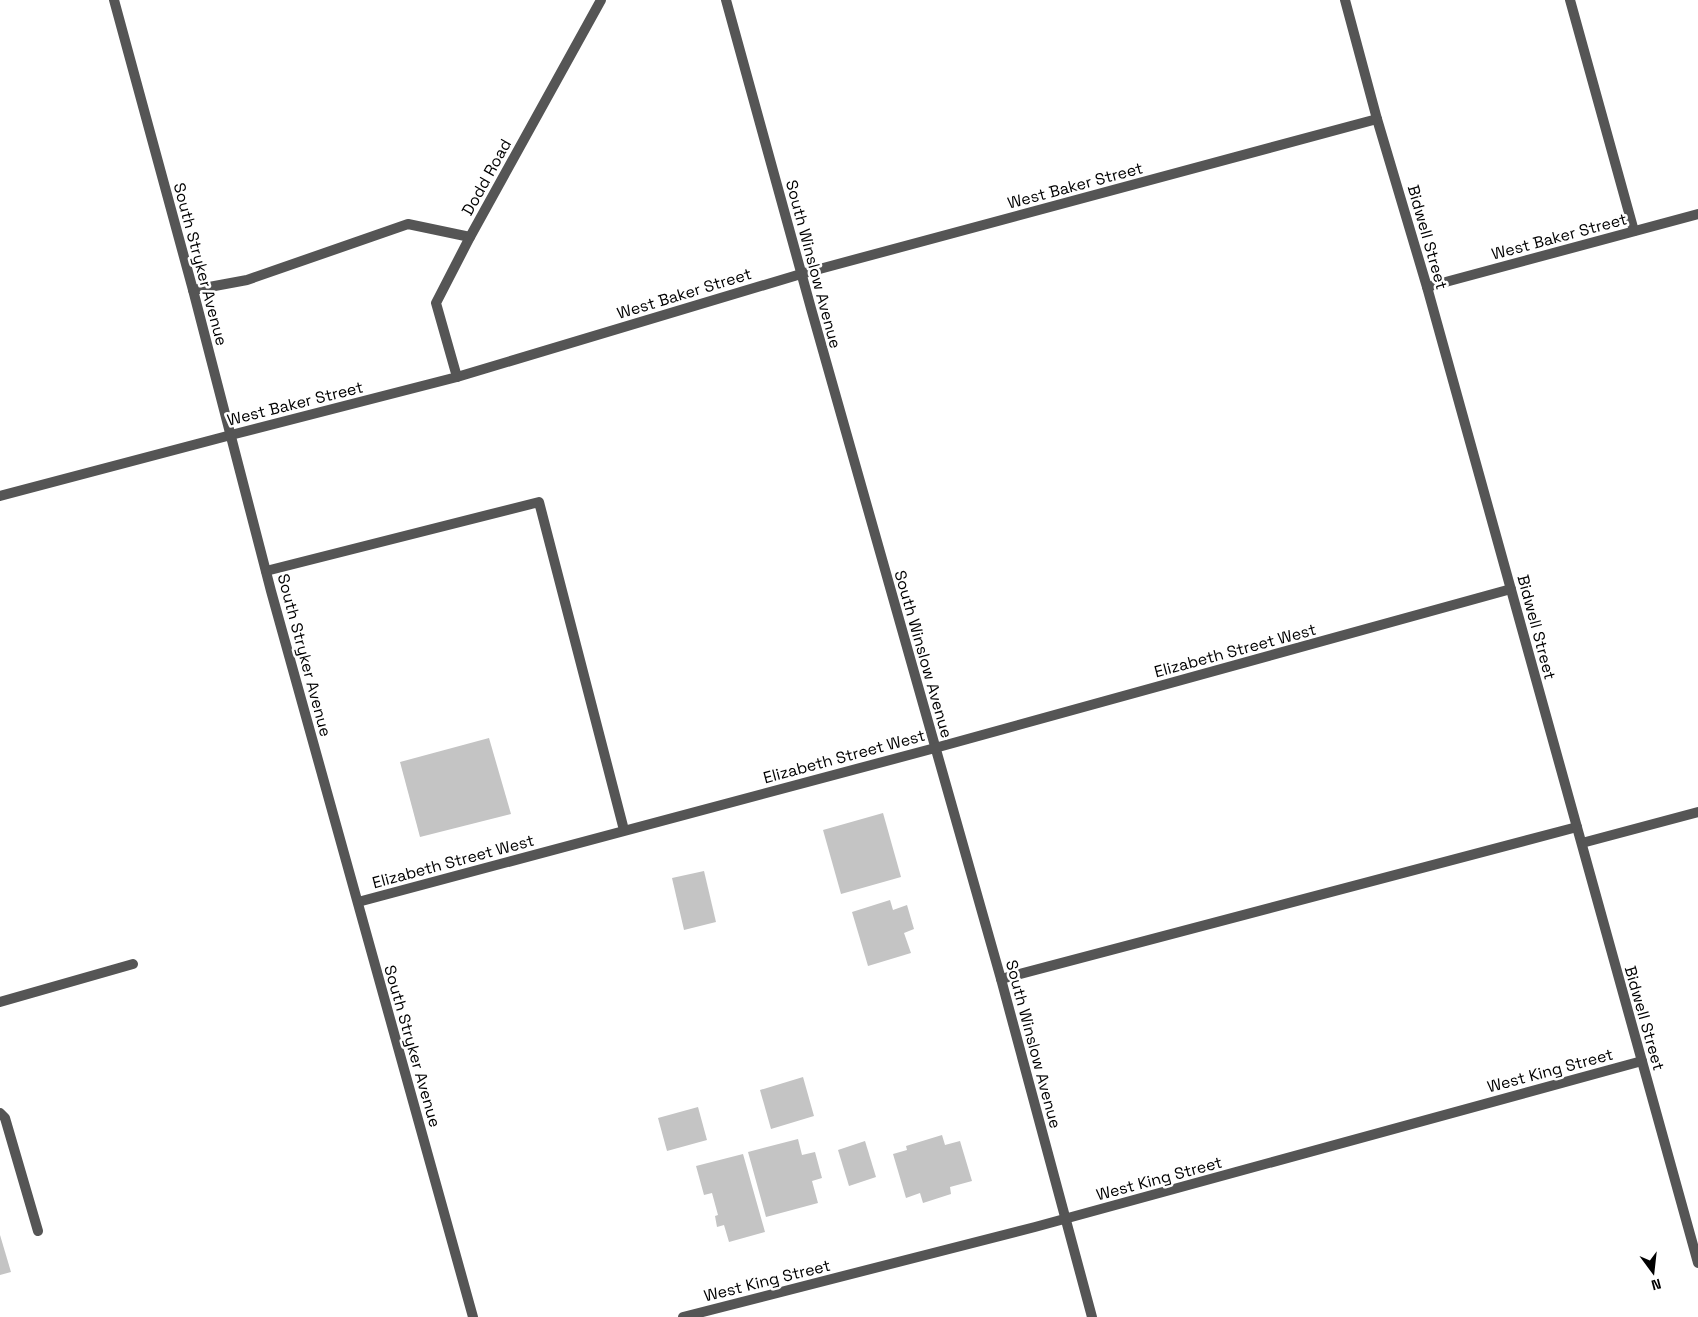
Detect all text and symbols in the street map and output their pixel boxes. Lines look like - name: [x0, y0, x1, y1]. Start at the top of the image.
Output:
- street label: Dodd Road: [457, 135, 516, 219]
- street label: West Baker Street: [1005, 157, 1145, 214]
- street label: South Winslow Avenue: [781, 178, 846, 351]
- street label: South Stryker Avenue: [169, 180, 232, 348]
- street label: Bidwell Street: [1403, 182, 1452, 292]
- street label: West Baker Street: [1489, 208, 1629, 265]
- street label: West Baker Street: [614, 263, 754, 324]
- street label: West Baker Street: [225, 376, 365, 431]
- street label: South Winslow Avenue: [889, 568, 958, 741]
- street label: South Stryker Avenue: [273, 571, 336, 739]
- street label: Bidwell Street: [1512, 572, 1561, 682]
- street label: Elizabeth Street West: [1152, 619, 1318, 682]
- street label: Elizabeth Street West: [761, 725, 927, 788]
- street label: Elizabeth Street West: [370, 830, 536, 893]
- street label: South Winslow Avenue: [1001, 958, 1066, 1131]
- street label: South Stryker Avenue: [379, 963, 446, 1130]
- street label: Bidwell Street: [1620, 963, 1669, 1073]
- street label: West King Street: [1485, 1044, 1616, 1097]
- street label: West King Street: [1094, 1152, 1225, 1205]
- north arrow: [1628, 1247, 1678, 1297]
- street label: West King Street: [702, 1255, 833, 1306]
- text: N: [1649, 1275, 1663, 1294]

